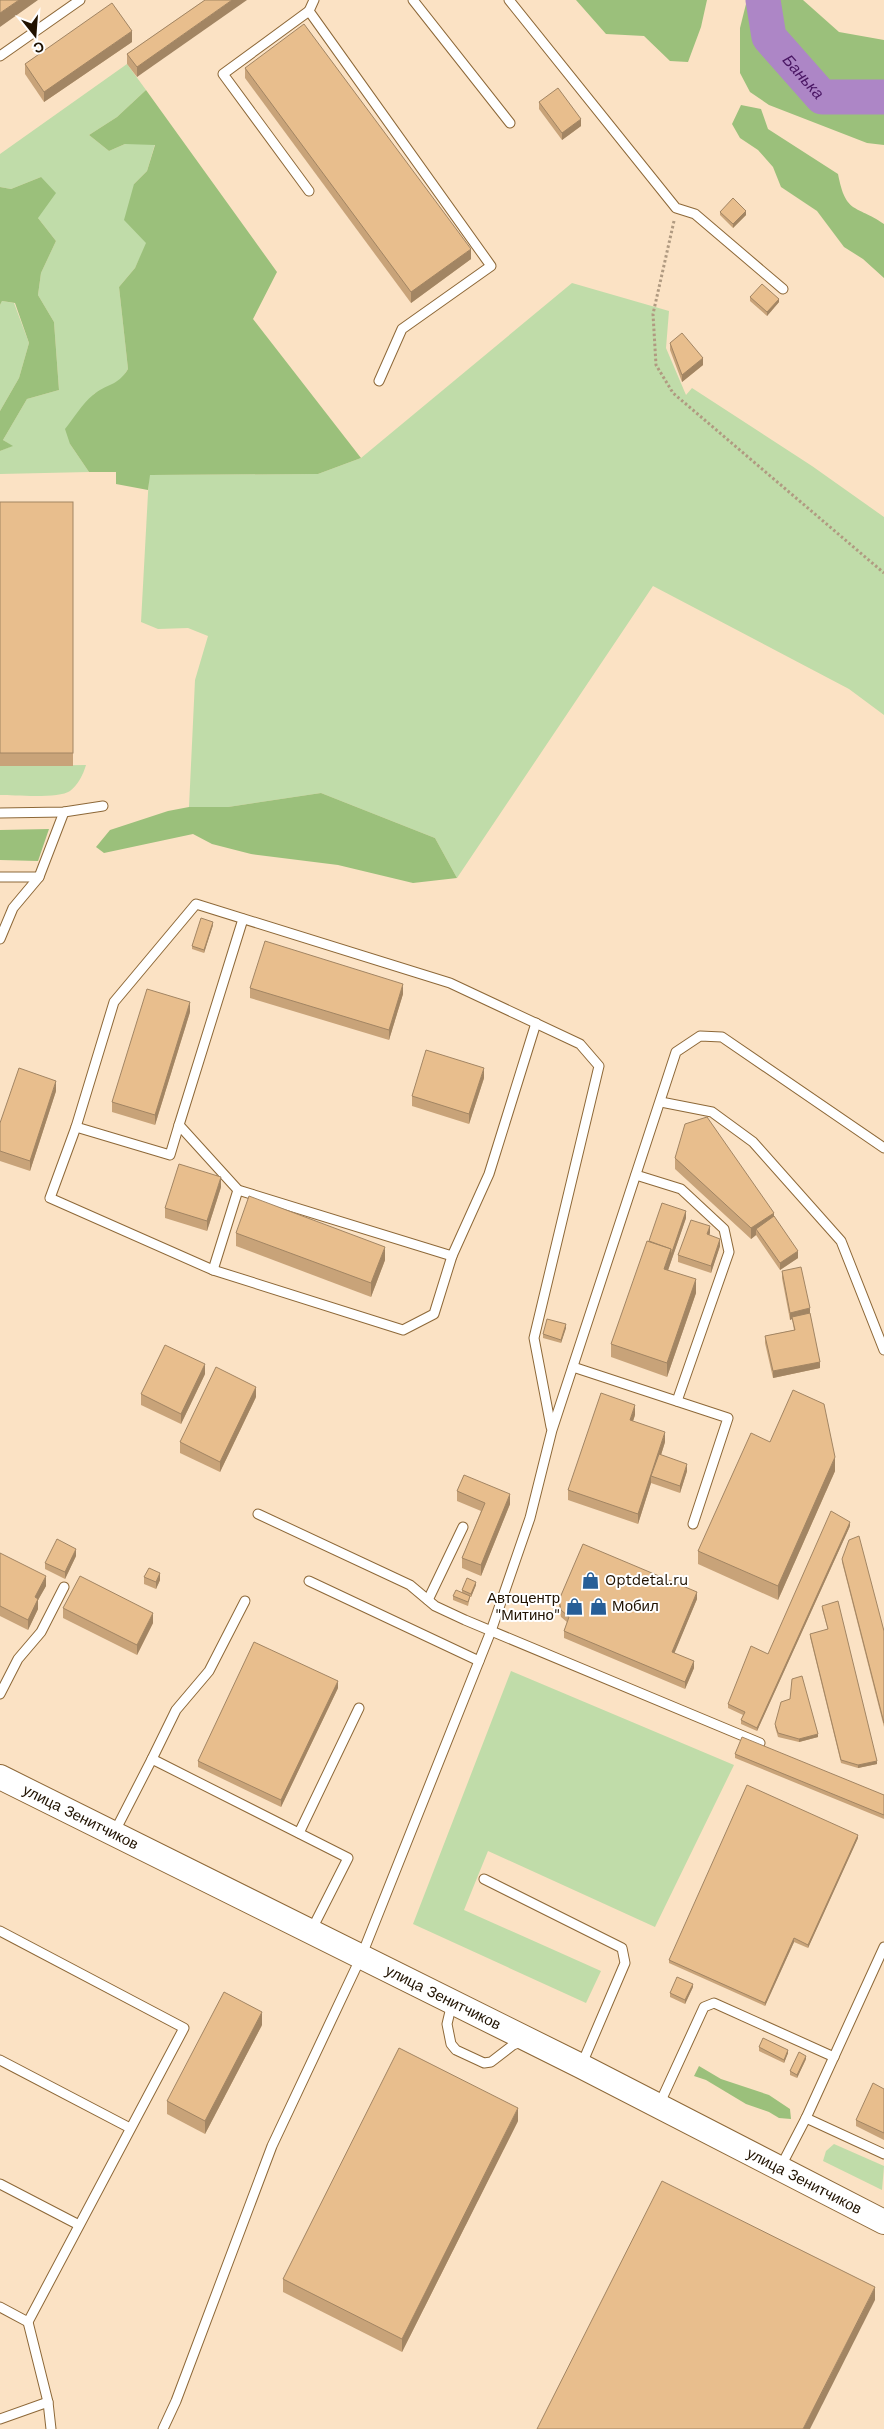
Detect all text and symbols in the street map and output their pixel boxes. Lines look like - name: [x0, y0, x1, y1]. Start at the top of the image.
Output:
- north arrow: [10, 10, 60, 60]
- text: С: [32, 38, 46, 57]
- water label: Банька: [779, 50, 829, 103]
- shop icon: Optdetal.ru: [581, 1570, 601, 1590]
- place label: Optdetal.ru: [605, 1571, 688, 1589]
- place label: Автоцентр "Митино": [487, 1589, 560, 1624]
- shop icon: Мобил: [588, 1596, 608, 1616]
- shop icon: Автоцентр "Митино": [564, 1597, 584, 1617]
- place label: Мобил: [612, 1597, 659, 1615]
- street label: улица Зенитчиков: [20, 1781, 141, 1853]
- street label: улица Зенитчиков: [383, 1961, 504, 2034]
- street label: улица Зенитчиков: [744, 2144, 865, 2218]

